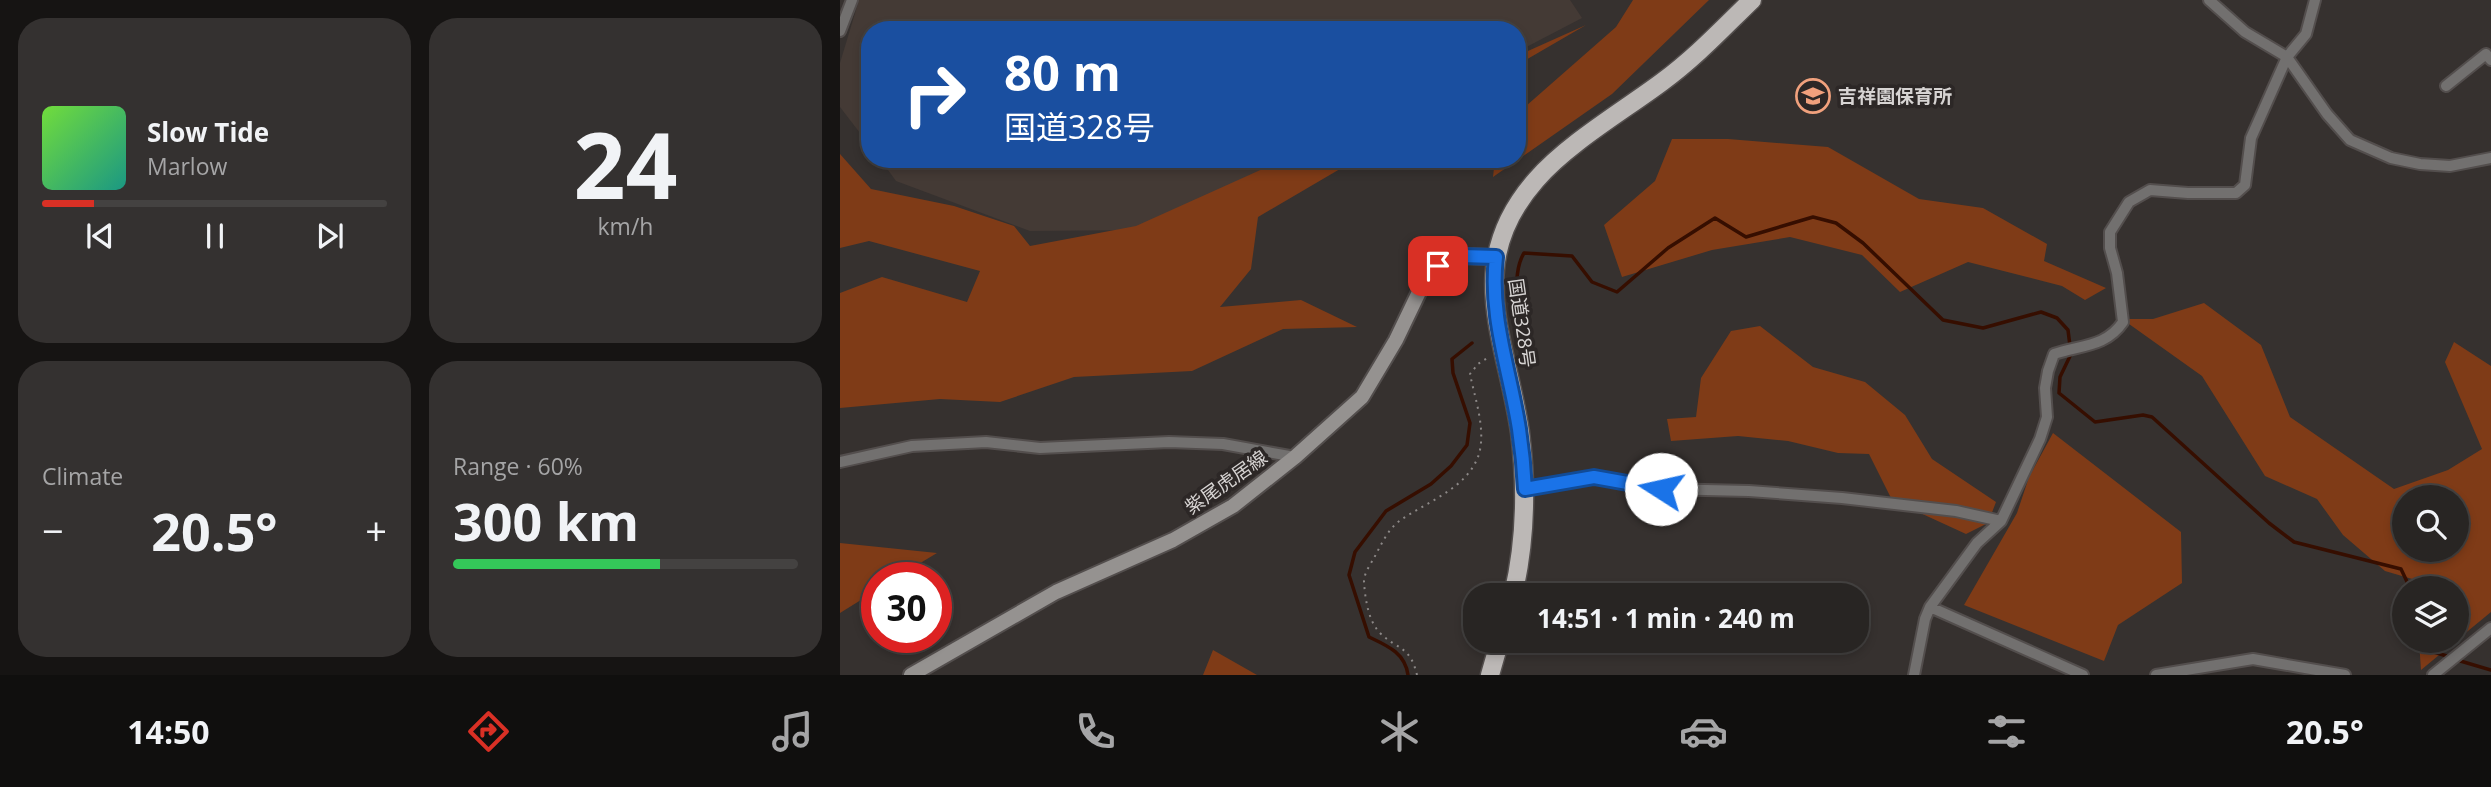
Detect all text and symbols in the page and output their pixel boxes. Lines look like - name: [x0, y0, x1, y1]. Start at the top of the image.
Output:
- text: 80 m: [1004, 39, 1121, 105]
- icon: right: [889, 49, 980, 140]
- school or university icon: 吉祥園保育所: [1794, 77, 1832, 115]
- place label: 吉祥園保育所: [1838, 83, 1952, 109]
- text: 24: [573, 102, 678, 226]
- text: 国道328号: [1004, 105, 1155, 148]
- text: Slow Tide: [147, 114, 269, 150]
- text: Marlow: [147, 150, 227, 182]
- text: km/h: [598, 210, 653, 242]
- icon: previous: [81, 217, 119, 255]
- icon: pause: [196, 217, 234, 255]
- icon: next: [311, 217, 349, 255]
- pin: [1408, 236, 1468, 296]
- icon: arrive: [1419, 247, 1457, 285]
- street label: 国道328号: [1503, 277, 1541, 369]
- street label: 紫尾虎居線: [1180, 444, 1272, 520]
- text: Range · 60%: [453, 450, 583, 482]
- position arrow: [1624, 452, 1698, 526]
- text: Climate: [42, 460, 123, 492]
- text: 300 km: [453, 485, 639, 556]
- map controls: [2392, 485, 2469, 653]
- button: search: [2392, 485, 2469, 562]
- text: 20.5°: [151, 495, 278, 566]
- text: −: [42, 504, 64, 556]
- text: +: [365, 504, 387, 556]
- speed limit sign: 30: [861, 562, 952, 653]
- button: layers: [2392, 576, 2469, 653]
- text: 14:51 · 1 min · 240 m: [1537, 600, 1795, 636]
- icon: directions: [464, 707, 513, 756]
- icon: music: [768, 707, 817, 756]
- icon: phone: [1071, 707, 1120, 756]
- icon: climate: [1375, 707, 1424, 756]
- icon: car: [1679, 707, 1728, 756]
- icon: filters: [1982, 707, 2031, 756]
- text: 14:50: [127, 710, 210, 753]
- text: 20.5°: [2286, 710, 2364, 753]

